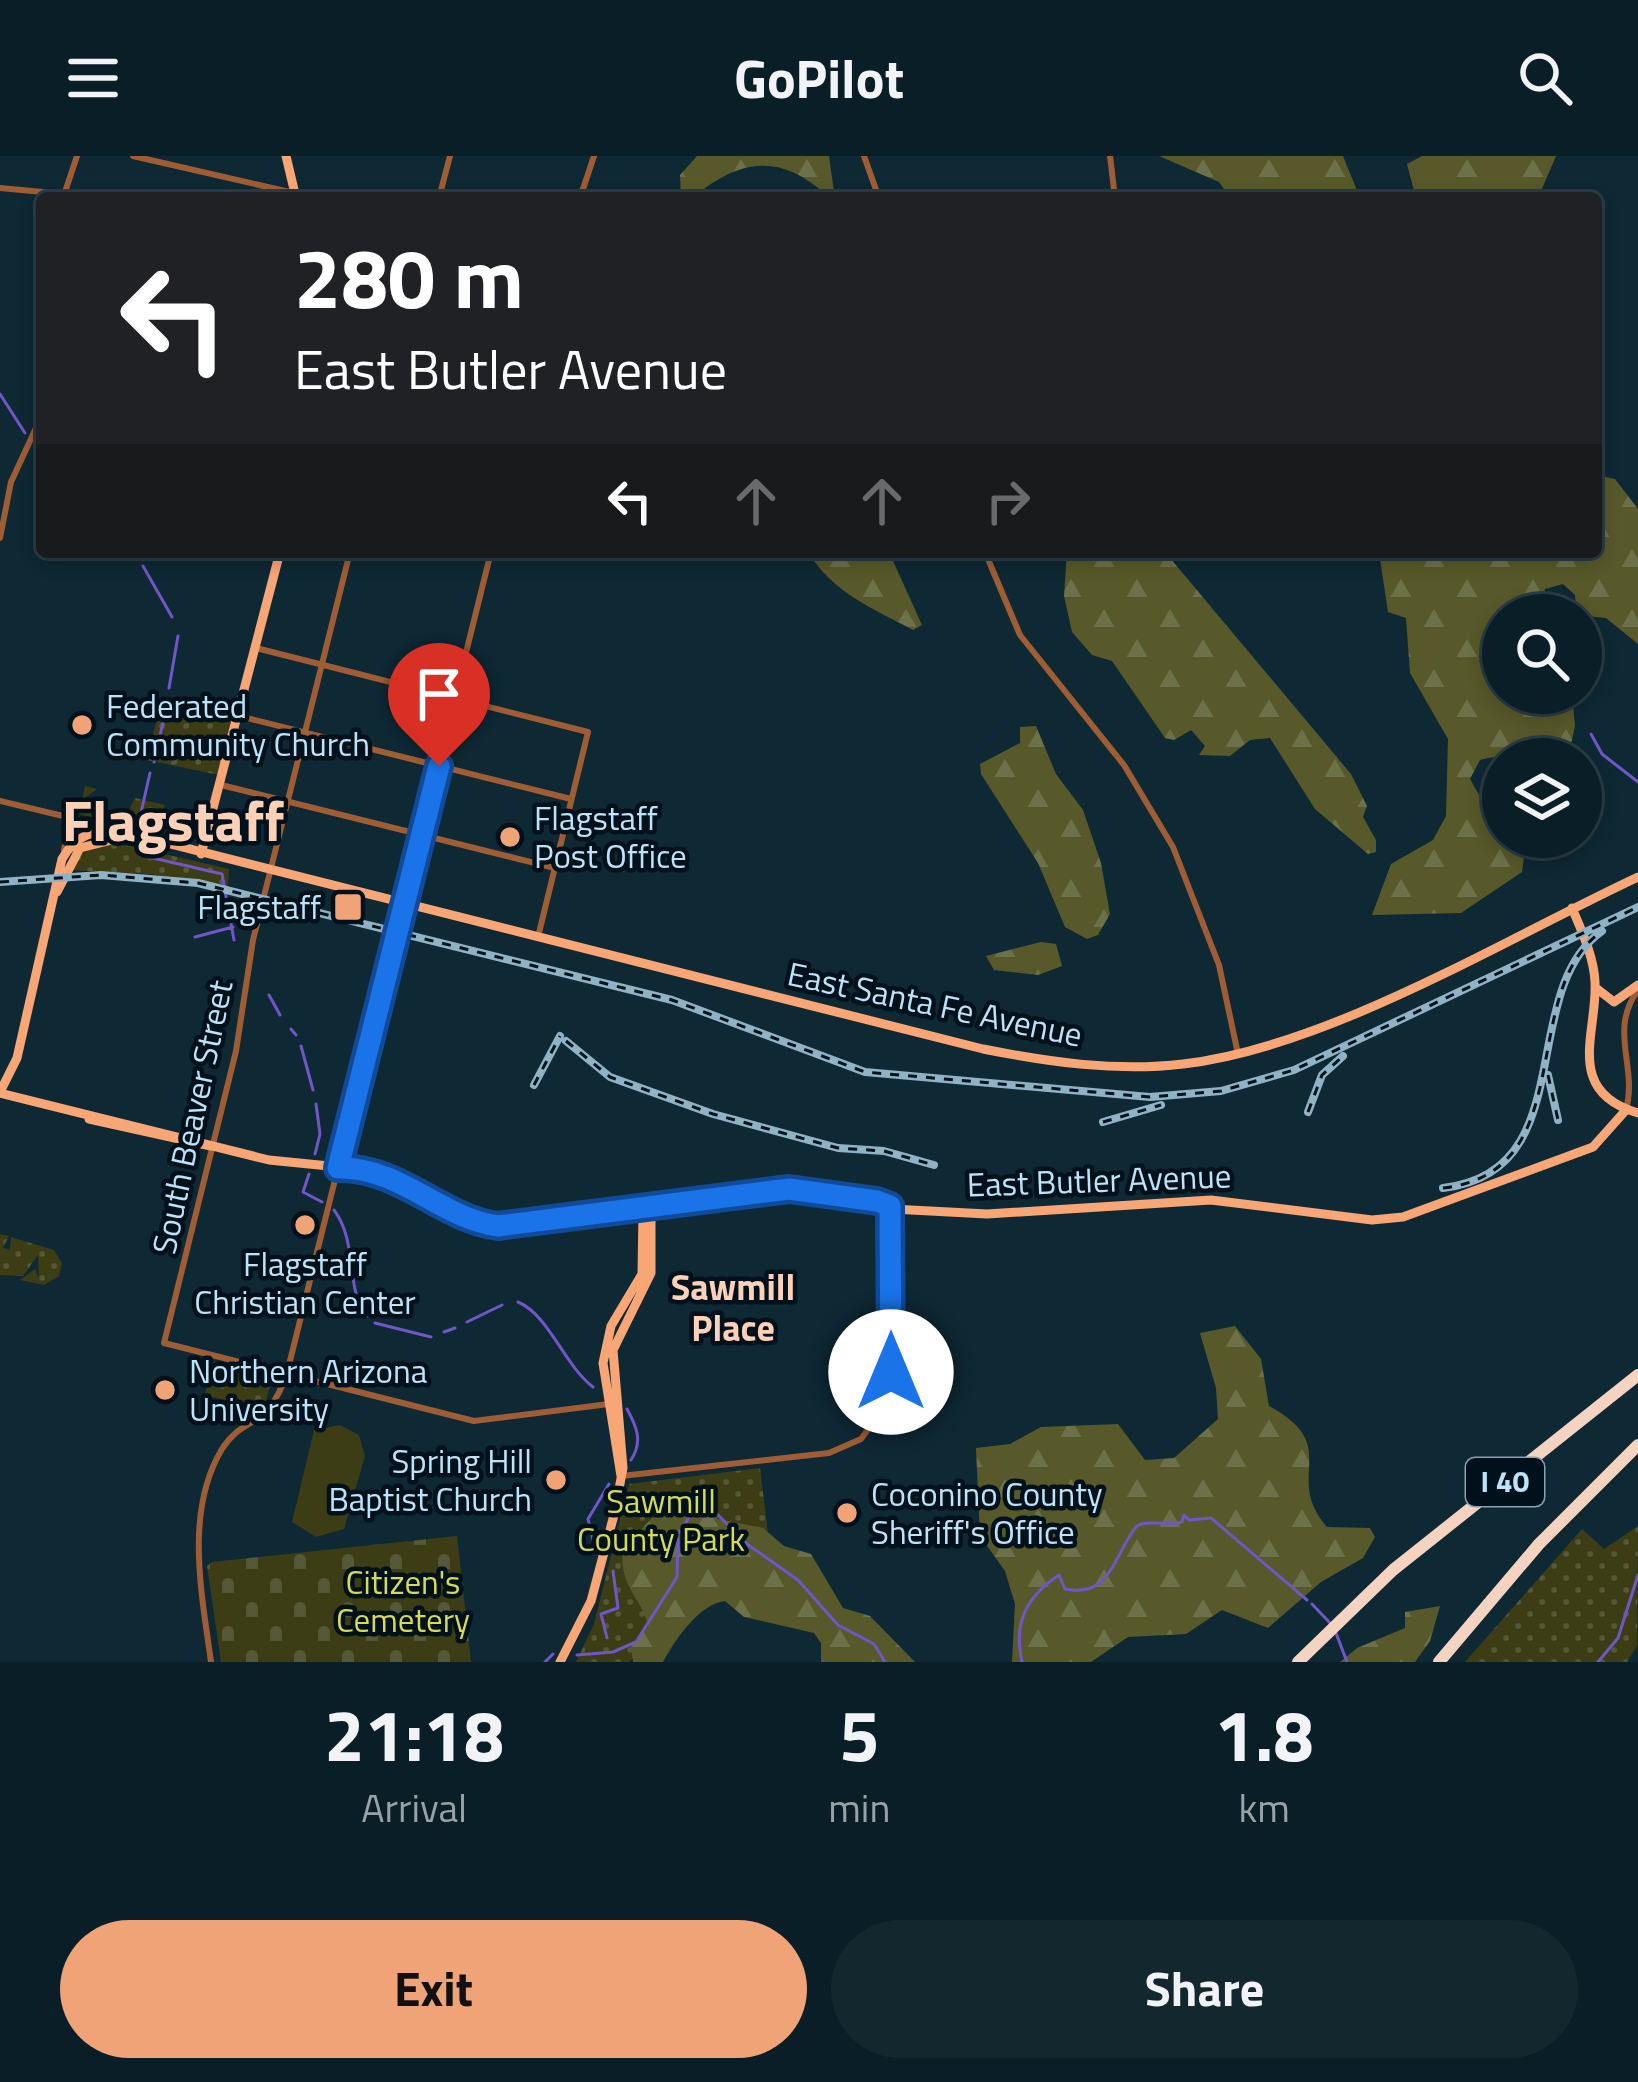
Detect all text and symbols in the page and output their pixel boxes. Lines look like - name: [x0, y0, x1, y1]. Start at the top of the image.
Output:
- text: GoPilot: [734, 37, 904, 119]
- icon: menu: [60, 45, 126, 111]
- icon: search: [1512, 45, 1578, 111]
- text: 280 m: [294, 213, 524, 341]
- icon: left: [96, 240, 252, 396]
- text: East Butler Avenue: [294, 328, 727, 410]
- icon: left: [597, 468, 663, 534]
- icon: ahead: [723, 468, 789, 534]
- icon: ahead: [849, 468, 915, 534]
- icon: right: [975, 468, 1041, 534]
- map controls: [1482, 594, 1602, 858]
- button: search: [1482, 594, 1602, 714]
- pin: [388, 643, 490, 766]
- icon: arrive: [406, 661, 472, 727]
- place label: Federated Community Church: [106, 681, 370, 769]
- marker: Federated Community Church: [69, 712, 95, 738]
- button: layers: [1482, 738, 1602, 858]
- district label: Flagstaff: [62, 776, 284, 863]
- place label: Flagstaff Post Office: [534, 793, 687, 881]
- marker: Flagstaff Post Office: [497, 824, 523, 850]
- place label: Flagstaff: [197, 882, 321, 932]
- marker: Flagstaff: [332, 891, 364, 923]
- street label: East Santa Fe Avenue: [783, 948, 1087, 1060]
- street label: South Beaver Street: [139, 975, 246, 1259]
- street label: East Butler Avenue: [966, 1150, 1232, 1210]
- marker: Flagstaff Christian Center: [292, 1212, 318, 1238]
- place label: Flagstaff Christian Center: [194, 1239, 416, 1327]
- district label: Sawmill Place: [671, 1259, 795, 1355]
- position arrow: [828, 1309, 954, 1435]
- place label: Northern Arizona University: [189, 1346, 427, 1434]
- marker: Northern Arizona University: [152, 1377, 178, 1403]
- place label: Spring Hill Baptist Church: [328, 1436, 532, 1524]
- road number: I 40: [1466, 1458, 1544, 1506]
- marker: Spring Hill Baptist Church: [543, 1467, 569, 1493]
- place label: Coconino County Sheriff's Office: [871, 1469, 1103, 1557]
- park label: Sawmill County Park: [577, 1476, 745, 1564]
- marker: Coconino County Sheriff's Office: [834, 1500, 860, 1526]
- park label: Citizen's Cemetery: [336, 1557, 470, 1645]
- text: 21:18: [324, 1679, 504, 1789]
- text: 5: [839, 1679, 879, 1789]
- text: 1.8: [1215, 1679, 1314, 1789]
- text: Arrival: [361, 1778, 467, 1837]
- text: min: [828, 1778, 890, 1837]
- text: km: [1239, 1778, 1290, 1837]
- button: Exit: [60, 1920, 807, 2058]
- button: Share: [831, 1920, 1578, 2058]

